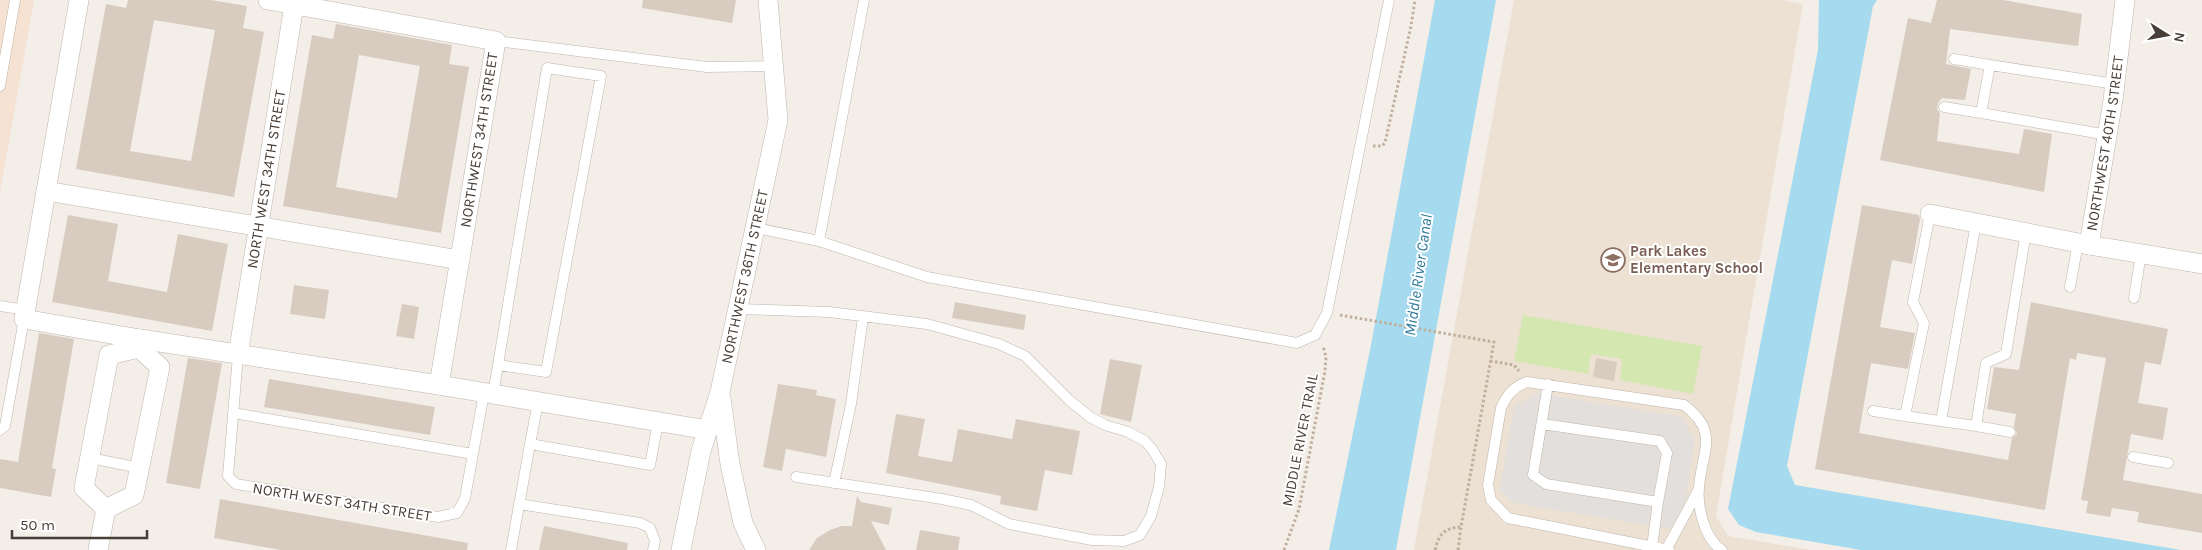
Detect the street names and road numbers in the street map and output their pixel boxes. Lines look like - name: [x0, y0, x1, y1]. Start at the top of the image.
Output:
- street label: NORTHWEST 34TH STREET: [456, 51, 502, 229]
- street label: NORTHWEST 40TH STREET: [2082, 54, 2127, 232]
- street label: NORTH WEST 34TH STREET: [243, 88, 289, 270]
- street label: NORTHWEST 36TH STREET: [717, 187, 772, 365]
- street label: MIDDLE RIVER TRAIL: [1278, 372, 1322, 508]
- street label: NORTH WEST 34TH STREET: [251, 479, 433, 525]

